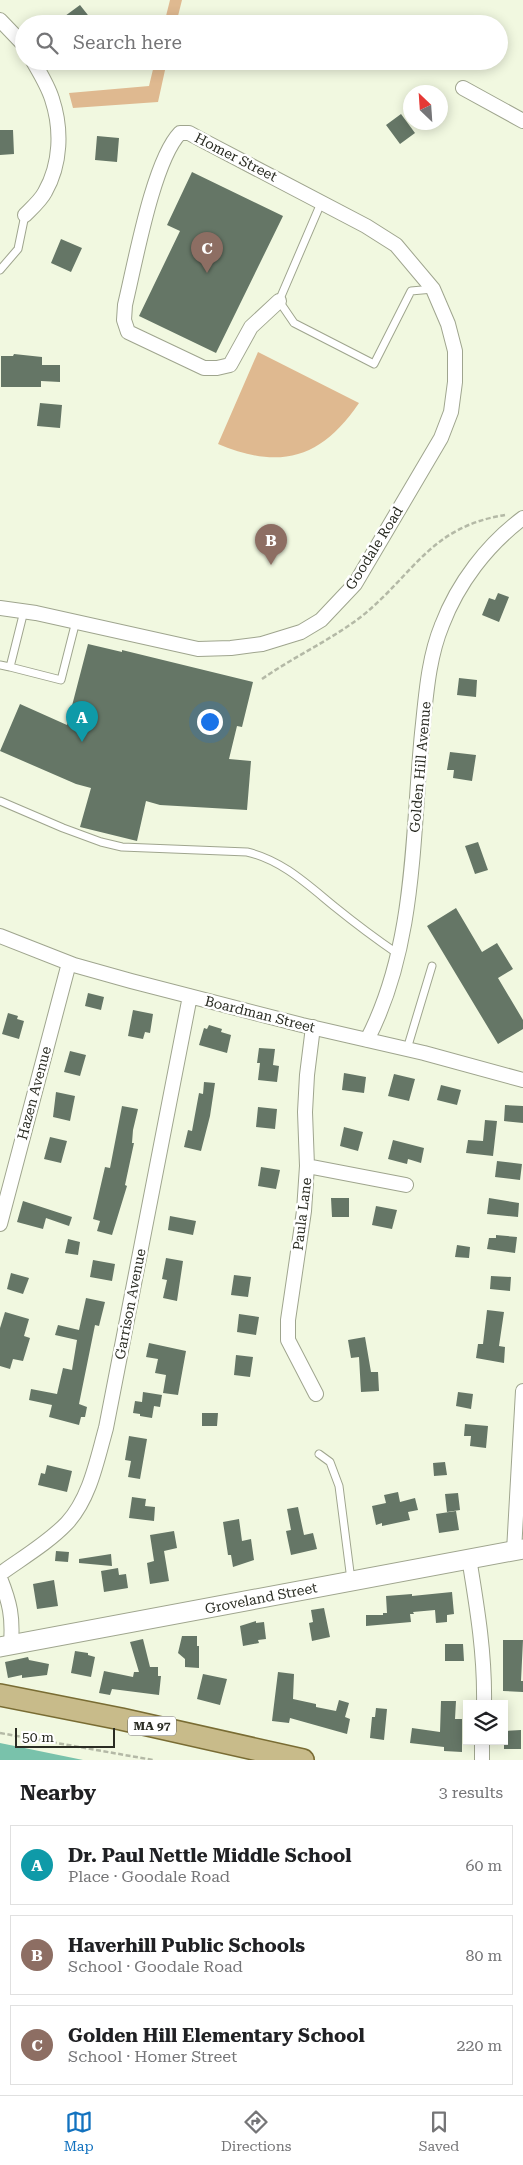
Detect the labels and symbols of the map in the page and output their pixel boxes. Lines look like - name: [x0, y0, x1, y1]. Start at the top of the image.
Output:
- north arrow: [403, 85, 448, 130]
- street label: Homer Street: [192, 129, 280, 185]
- pin: C: [191, 232, 223, 273]
- street label: Goodale Road: [342, 504, 406, 592]
- pin: B: [255, 524, 287, 565]
- street label: Golden Hill Avenue: [406, 700, 434, 833]
- pin: A: [66, 701, 98, 742]
- your location: [197, 709, 223, 735]
- street label: Boardman Street: [203, 993, 317, 1035]
- street label: Hazen Avenue: [14, 1044, 54, 1142]
- street label: Paula Lane: [290, 1176, 314, 1251]
- street label: Garrison Avenue: [111, 1247, 149, 1361]
- street label: Groveland Street: [204, 1579, 318, 1617]
- road number: MA 97: [128, 1716, 176, 1735]
- scale bar: [15, 1725, 115, 1748]

